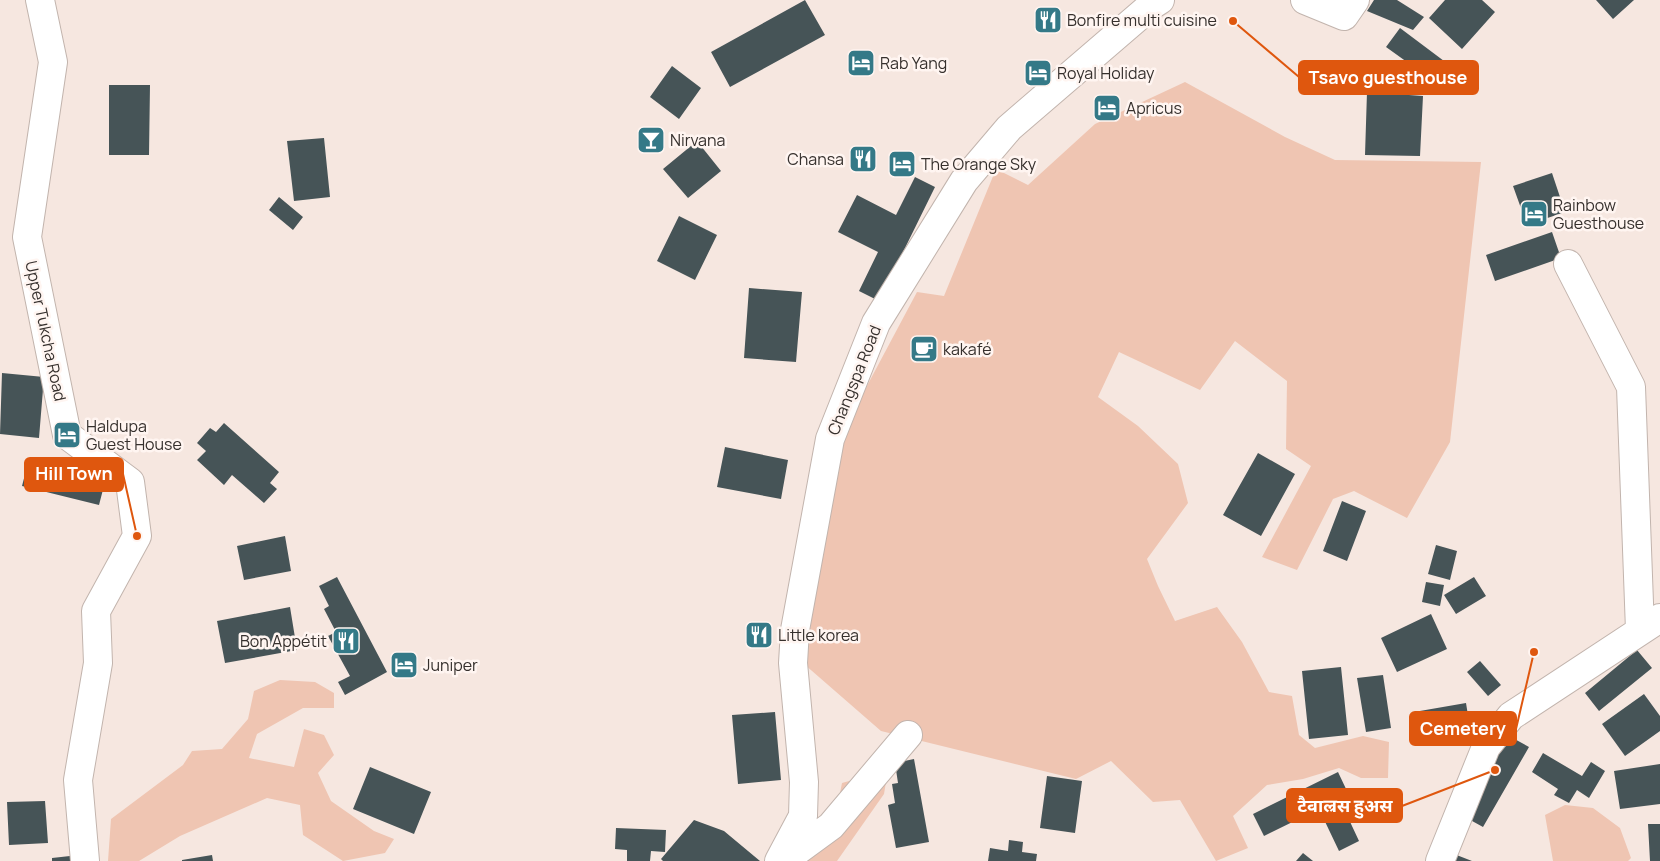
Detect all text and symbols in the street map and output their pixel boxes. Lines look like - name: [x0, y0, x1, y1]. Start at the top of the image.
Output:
- restaurant icon: Bonfire multi cuisine: [1033, 5, 1063, 35]
- place label: Bonfire multi cuisine: [1067, 9, 1217, 31]
- hotel icon: Rab Yang: [846, 48, 876, 78]
- place label: Rab Yang: [880, 52, 947, 74]
- hotel icon: Royal Holiday: [1023, 58, 1053, 88]
- callout: Tsavo guesthouse: [1299, 61, 1478, 94]
- place label: Royal Holiday: [1057, 62, 1155, 84]
- text: Tsavo guesthouse: [1309, 65, 1468, 89]
- hotel icon: Apricus: [1092, 93, 1122, 123]
- place label: Apricus: [1126, 97, 1182, 119]
- bar icon: Nirvana: [636, 125, 666, 155]
- place label: Nirvana: [670, 129, 725, 151]
- restaurant icon: Chansa: [848, 144, 878, 174]
- place label: Chansa: [787, 148, 844, 170]
- hotel icon: The Orange Sky: [887, 149, 917, 179]
- place label: The Orange Sky: [921, 153, 1037, 175]
- place label: Rainbow Guesthouse: [1553, 194, 1644, 234]
- hotel icon: Rainbow Guesthouse: [1519, 199, 1549, 229]
- street label: Upper Tukcha Road: [20, 259, 72, 403]
- street label: Changspa Road: [822, 322, 886, 438]
- cafe icon: kakafé: [909, 334, 939, 364]
- place label: kakafé: [943, 338, 992, 360]
- place label: Haldupa Guest House: [86, 415, 182, 455]
- hotel icon: Haldupa Guest House: [52, 420, 82, 450]
- callout: Hill Town: [25, 458, 123, 491]
- text: Hill Town: [35, 461, 113, 485]
- restaurant icon: Little korea: [744, 620, 774, 650]
- place label: Little korea: [778, 624, 859, 646]
- restaurant icon: Bon Appétit: [331, 626, 361, 656]
- place label: Bon Appétit: [240, 630, 327, 652]
- hotel icon: Juniper: [389, 650, 419, 680]
- place label: Juniper: [423, 654, 478, 676]
- callout: Cemetery: [1410, 712, 1516, 745]
- text: Cemetery: [1420, 716, 1506, 740]
- callout: टैवाल्रस हुअस: [1287, 789, 1402, 822]
- text: टैवाल्रस हुअस: [1297, 793, 1393, 819]

